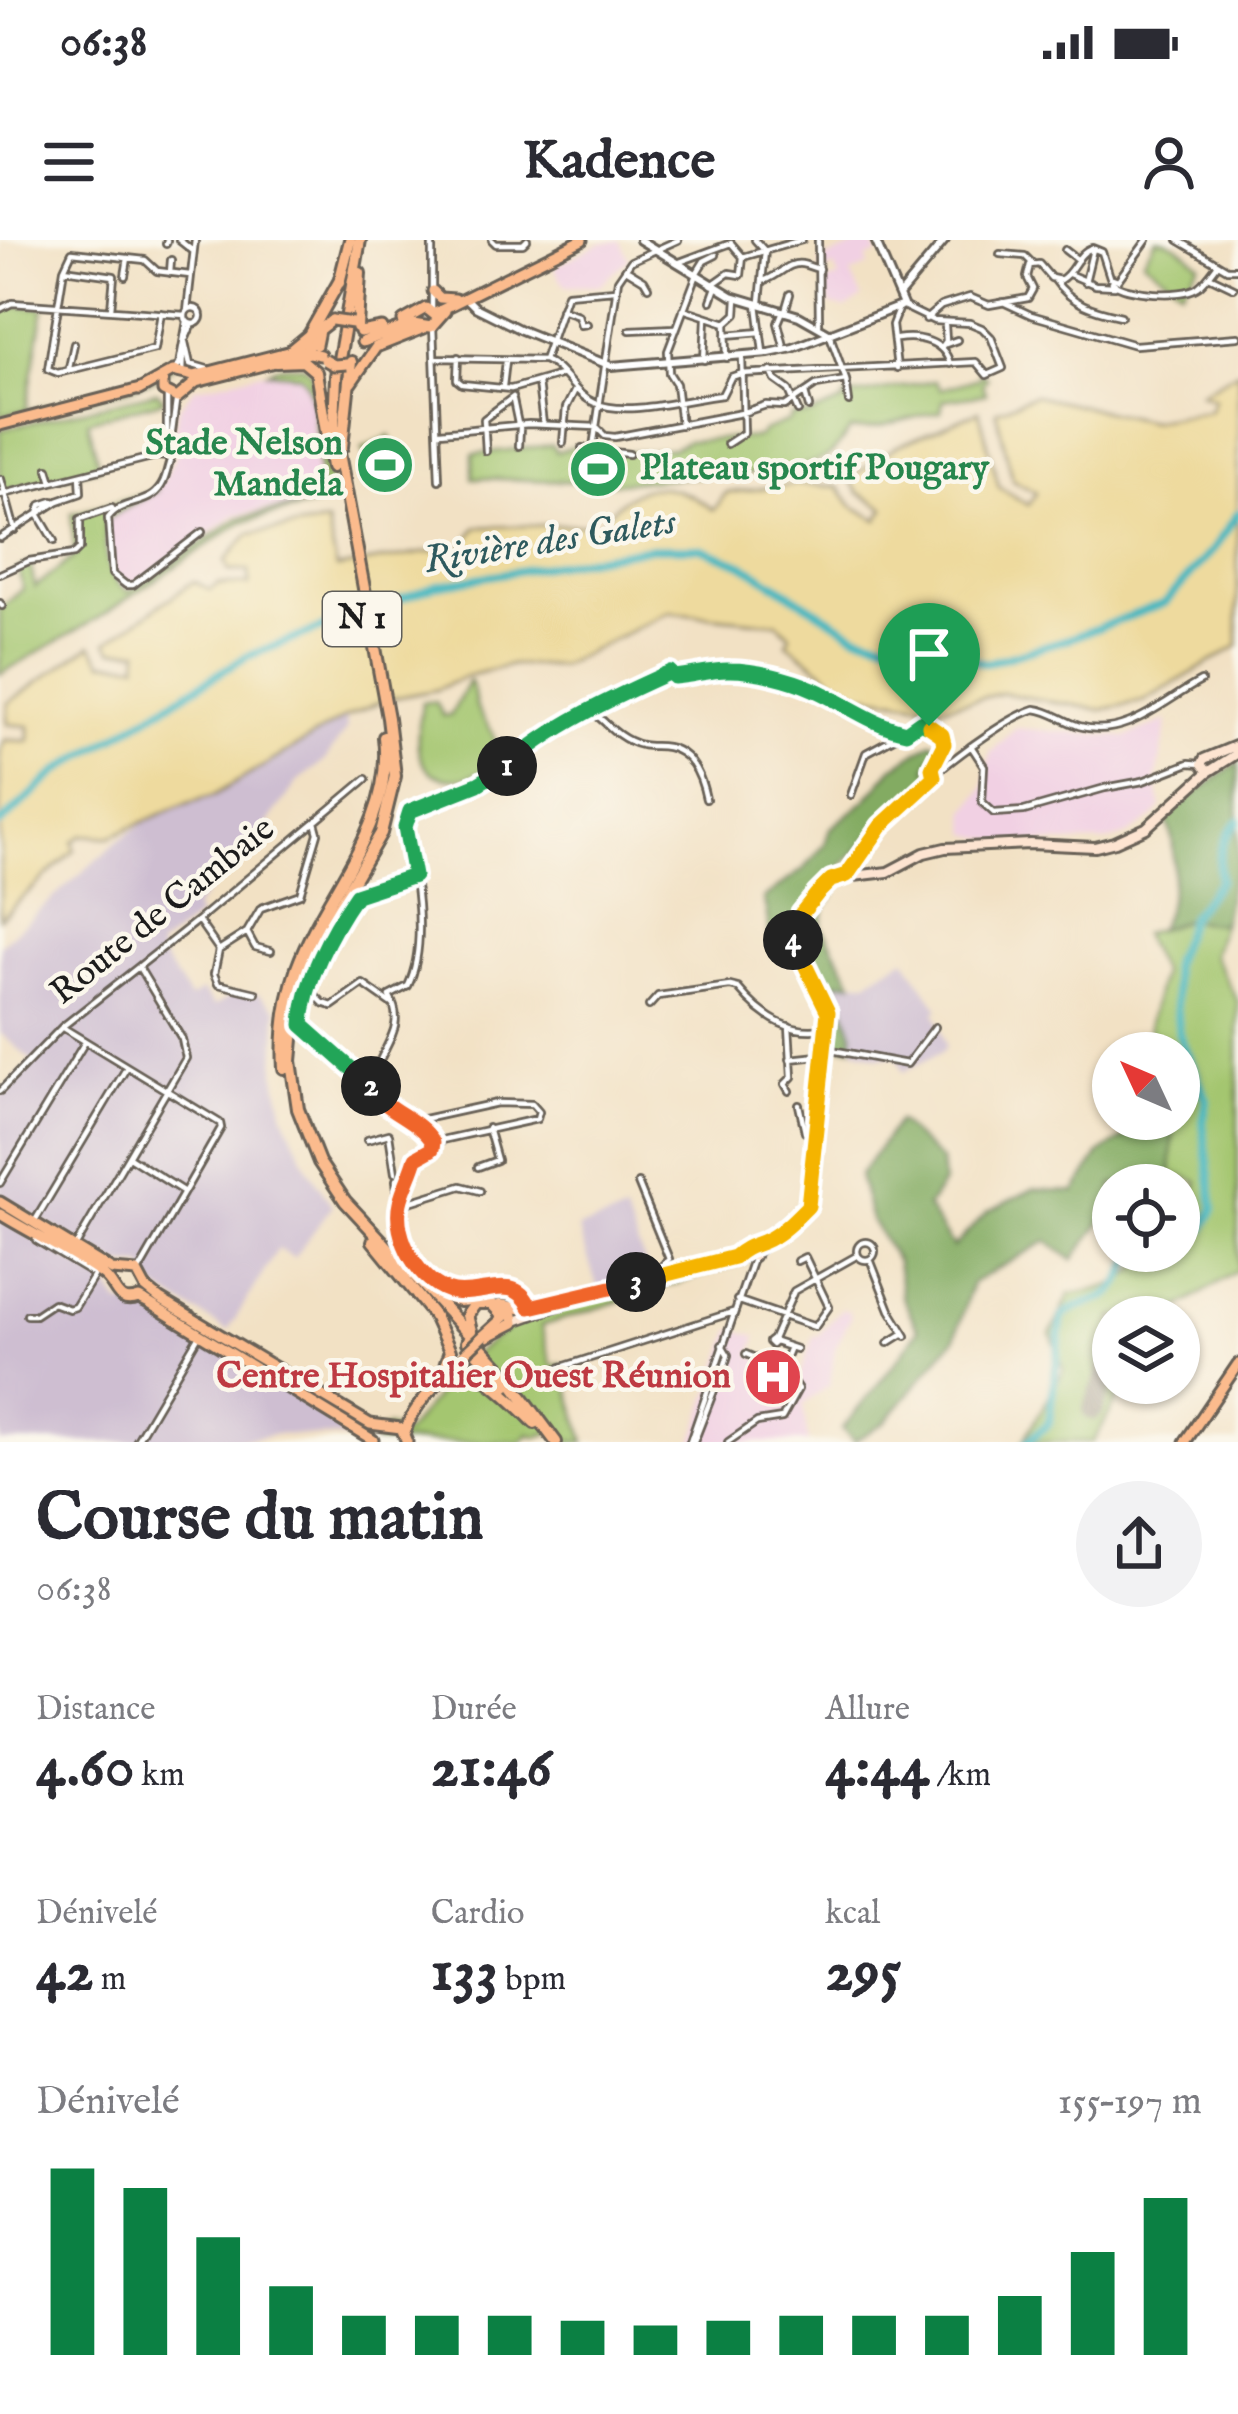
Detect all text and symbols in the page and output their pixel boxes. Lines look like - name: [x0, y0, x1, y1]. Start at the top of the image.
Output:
- text: 06:38: [60, 14, 147, 71]
- text: Kadence: [523, 128, 715, 197]
- icon: menu: [36, 129, 102, 195]
- icon: person: [1136, 129, 1202, 195]
- place label: Stade Nelson Mandela: [145, 421, 344, 508]
- sports icon: Stade Nelson Mandela: [354, 434, 416, 496]
- sports icon: Plateau sportif Pougary: [567, 438, 629, 500]
- place label: Plateau sportif Pougary: [640, 446, 990, 492]
- water label: Rivière des Galets: [421, 498, 680, 586]
- road number: N 1: [323, 592, 401, 646]
- pin: [878, 603, 980, 726]
- icon: arrive: [896, 621, 962, 687]
- pin: 1: [477, 736, 537, 796]
- text: 1: [501, 745, 513, 787]
- street label: Route de Cambaie: [42, 807, 284, 1015]
- pin: 4: [763, 910, 823, 970]
- text: 4: [785, 919, 801, 961]
- north arrow: [1092, 1032, 1200, 1140]
- map controls: [1092, 1032, 1200, 1404]
- pin: 2: [341, 1056, 401, 1116]
- text: 2: [363, 1065, 379, 1107]
- button: locate: [1092, 1164, 1200, 1272]
- pin: 3: [606, 1252, 666, 1312]
- text: 3: [630, 1261, 642, 1303]
- button: layers: [1092, 1296, 1200, 1404]
- hospital icon: Centre Hospitalier Ouest Réunion: [742, 1346, 804, 1408]
- place label: Centre Hospitalier Ouest Réunion: [216, 1354, 731, 1400]
- text: Course du matin: [36, 1478, 484, 1562]
- button: share: [1076, 1481, 1202, 1607]
- text: 06:38: [36, 1565, 112, 1614]
- text: Distance: [36, 1689, 155, 1731]
- text: Durée: [431, 1689, 517, 1731]
- text: Allure: [825, 1689, 910, 1731]
- text: 4.60: [36, 1731, 134, 1807]
- text: 21:46: [431, 1731, 552, 1807]
- text: 4:44: [825, 1731, 929, 1807]
- text: km: [134, 1755, 185, 1797]
- text: /km: [929, 1755, 991, 1797]
- text: Dénivelé: [36, 1893, 158, 1935]
- text: Cardio: [431, 1893, 525, 1935]
- text: kcal: [825, 1893, 880, 1935]
- text: 42: [36, 1935, 94, 2011]
- text: 133: [431, 1935, 498, 2011]
- text: 295: [825, 1935, 901, 2011]
- text: m: [94, 1959, 126, 2001]
- text: bpm: [498, 1959, 566, 2001]
- text: Dénivelé: [36, 2078, 180, 2127]
- text: 155–197 m: [1058, 2078, 1202, 2127]

